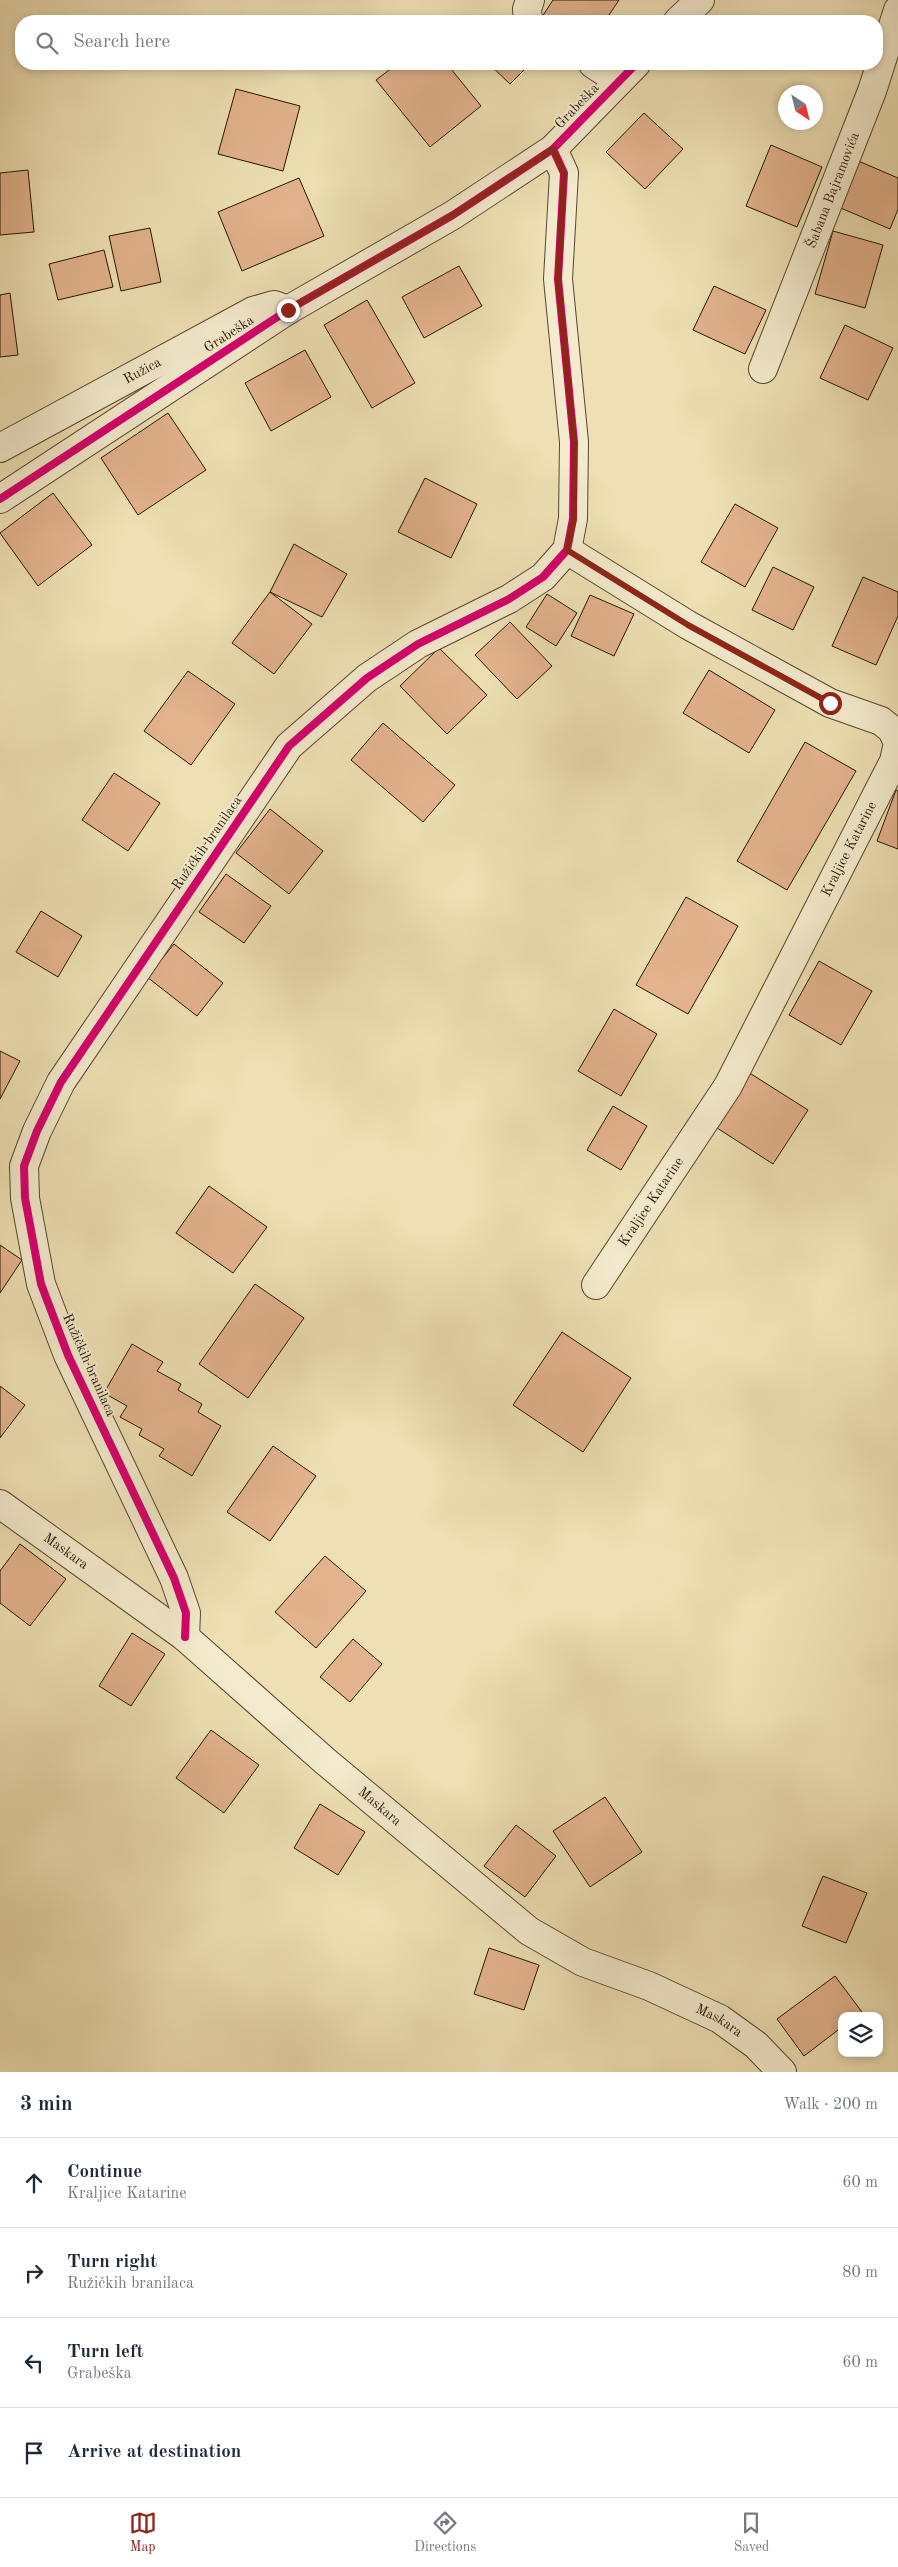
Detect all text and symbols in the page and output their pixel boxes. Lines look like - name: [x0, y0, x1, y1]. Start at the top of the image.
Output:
- search box: [15, 15, 883, 70]
- icon: search: [33, 29, 61, 57]
- text: Search here: [73, 33, 170, 52]
- street label: Grabeška: [552, 81, 602, 131]
- north arrow: [778, 85, 823, 130]
- street label: Šabana Bajramovića: [801, 130, 862, 250]
- route end: [277, 299, 300, 322]
- street label: Grabeška: [201, 313, 257, 355]
- street label: Ružica: [121, 355, 164, 387]
- route start: [819, 692, 842, 715]
- street label: Ružičkih branilaca: [169, 793, 245, 892]
- street label: Kraljice Katarine: [819, 799, 879, 899]
- street label: Kraljice Katarine: [616, 1155, 686, 1249]
- street label: Ružičkih branilaca: [60, 1311, 118, 1419]
- street label: Maskara: [41, 1531, 91, 1572]
- street label: Maskara: [355, 1785, 404, 1828]
- street label: Maskara: [693, 2002, 745, 2040]
- map controls: [838, 2012, 883, 2057]
- button: layers: [838, 2012, 883, 2057]
- text: 3 min: [20, 2094, 73, 2115]
- text: Walk · 200 m: [783, 2097, 878, 2113]
- text: Continue: [67, 2163, 142, 2182]
- icon: ahead: [20, 2169, 48, 2197]
- text: 60 m: [842, 2175, 878, 2191]
- text: Kraljice Katarine: [67, 2186, 187, 2202]
- text: Turn right: [67, 2253, 157, 2272]
- icon: right: [20, 2259, 48, 2287]
- text: 80 m: [842, 2265, 878, 2281]
- text: Ružičkih branilaca: [67, 2276, 194, 2292]
- text: Turn left: [67, 2343, 144, 2362]
- icon: left: [20, 2349, 48, 2377]
- text: 60 m: [842, 2355, 878, 2371]
- text: Grabeška: [67, 2366, 132, 2382]
- icon: arrive: [20, 2439, 48, 2467]
- text: Arrive at destination: [67, 2443, 241, 2462]
- tab: Map: [129, 2509, 157, 2556]
- tab: Directions: [414, 2509, 476, 2556]
- tab: Saved: [734, 2509, 769, 2556]

